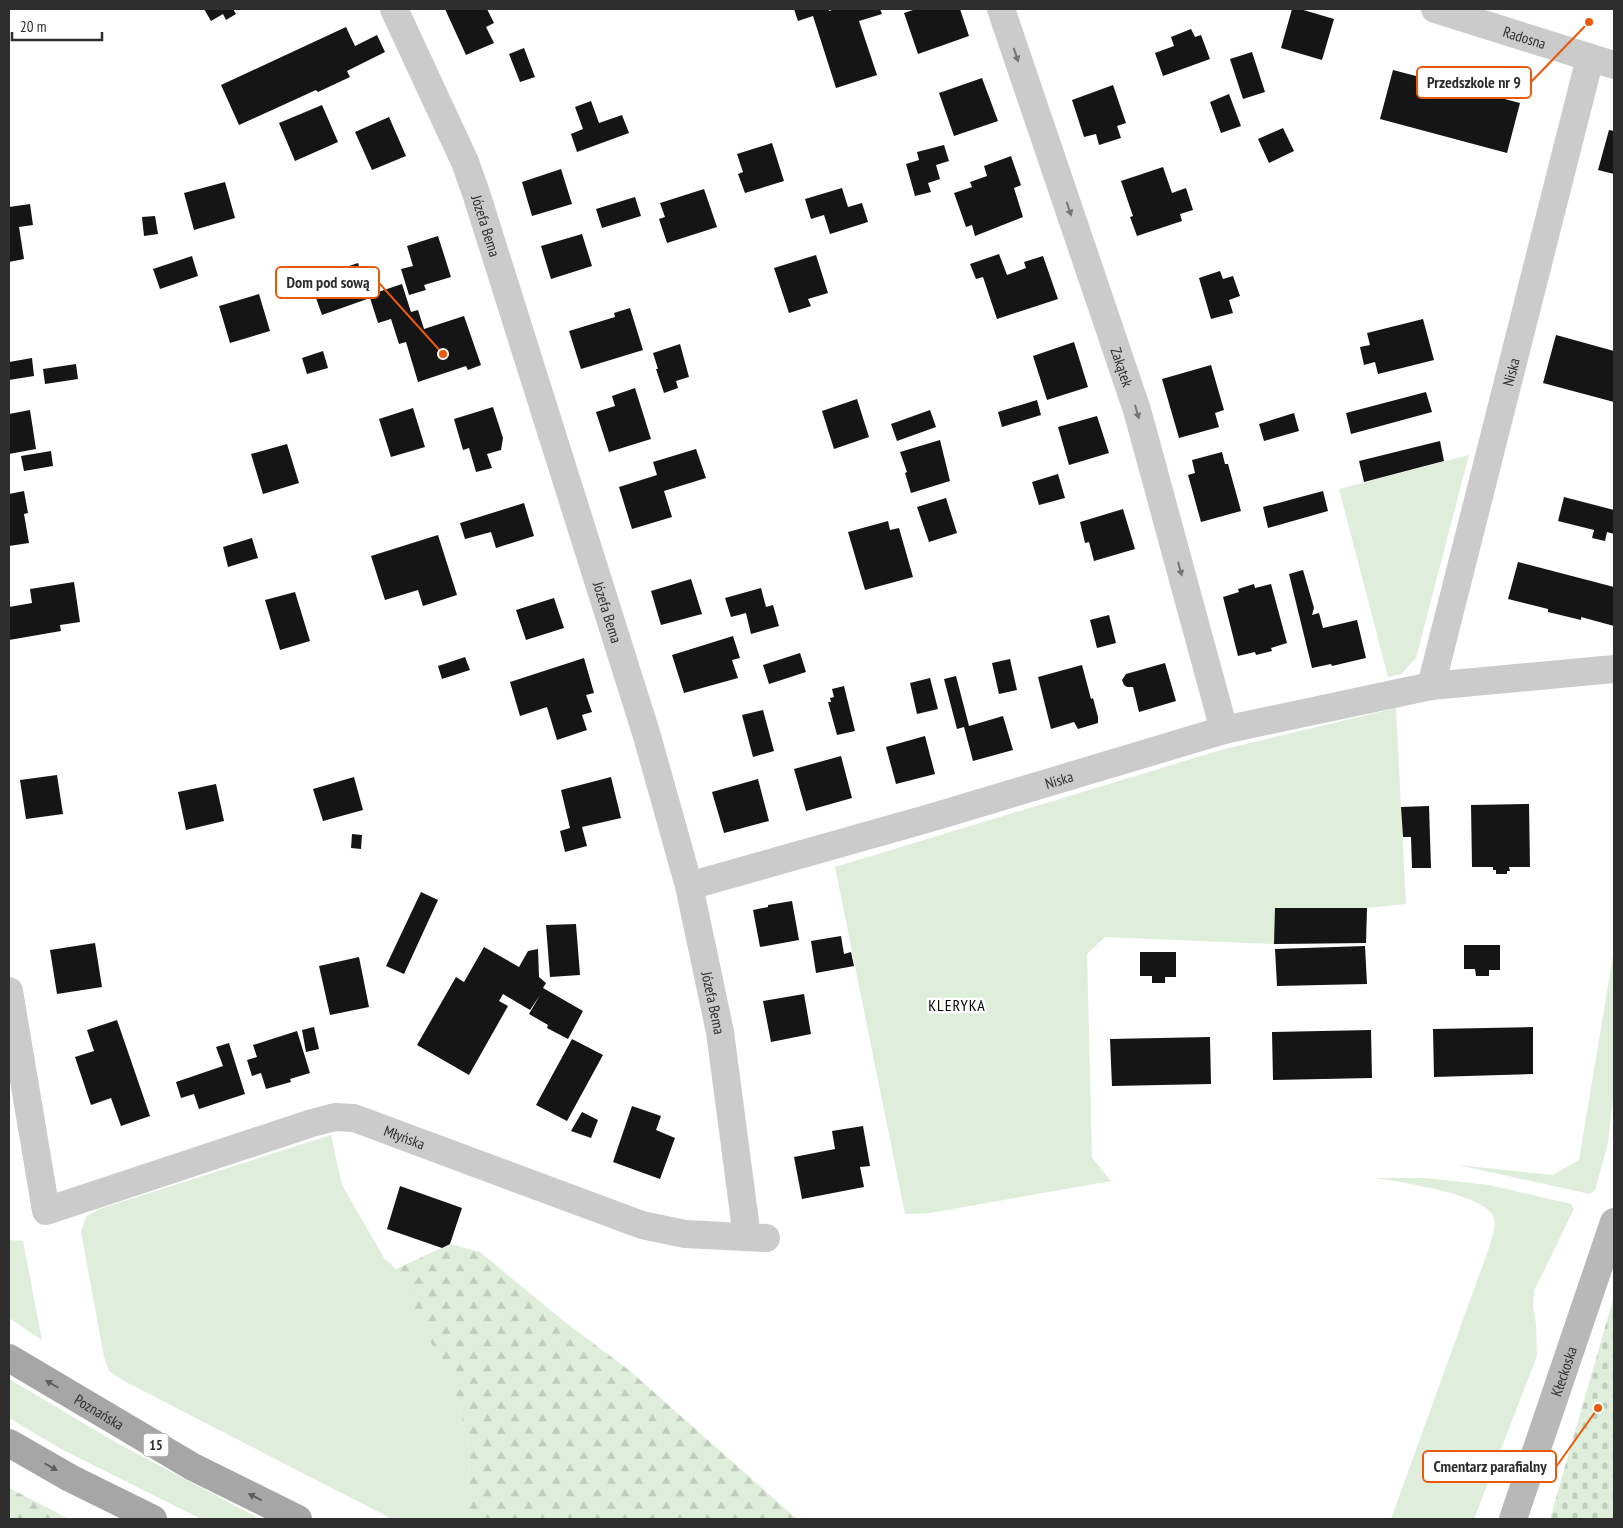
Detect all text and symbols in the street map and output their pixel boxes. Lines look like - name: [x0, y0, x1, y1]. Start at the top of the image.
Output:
- scale bar: [12, 10, 102, 42]
- text: 20 m: [20, 17, 46, 36]
- street label: Radosna: [1501, 21, 1548, 53]
- one-way arrow: [1013, 48, 1021, 63]
- callout: Przedszkole nr 9: [1417, 67, 1531, 98]
- text: Przedszkole nr 9: [1427, 72, 1521, 92]
- street label: Józefa Bema: [467, 192, 505, 259]
- one-way arrow: [1065, 201, 1073, 216]
- callout: Dom pod sową: [276, 267, 379, 298]
- text: Dom pod sową: [287, 272, 370, 292]
- street label: Zakątek: [1107, 345, 1138, 389]
- street label: Niska: [1498, 356, 1523, 388]
- one-way arrow: [1134, 405, 1142, 420]
- one-way arrow: [1176, 562, 1184, 577]
- street label: Józefa Bema: [589, 578, 627, 645]
- street label: Niska: [1043, 766, 1075, 793]
- street label: Józefa Bema: [698, 969, 730, 1036]
- district label: KLERYKA: [928, 995, 986, 1015]
- street label: Młyńska: [381, 1121, 428, 1153]
- street label: Kłeckoska: [1546, 1344, 1580, 1399]
- one-way arrow: [44, 1380, 59, 1388]
- street label: Poznańska: [71, 1390, 127, 1433]
- road number: 15: [144, 1434, 168, 1456]
- callout: Cmentarz parafialny: [1423, 1451, 1556, 1482]
- text: Cmentarz parafialny: [1433, 1456, 1547, 1476]
- one-way arrow: [44, 1463, 58, 1471]
- one-way arrow: [248, 1493, 262, 1501]

